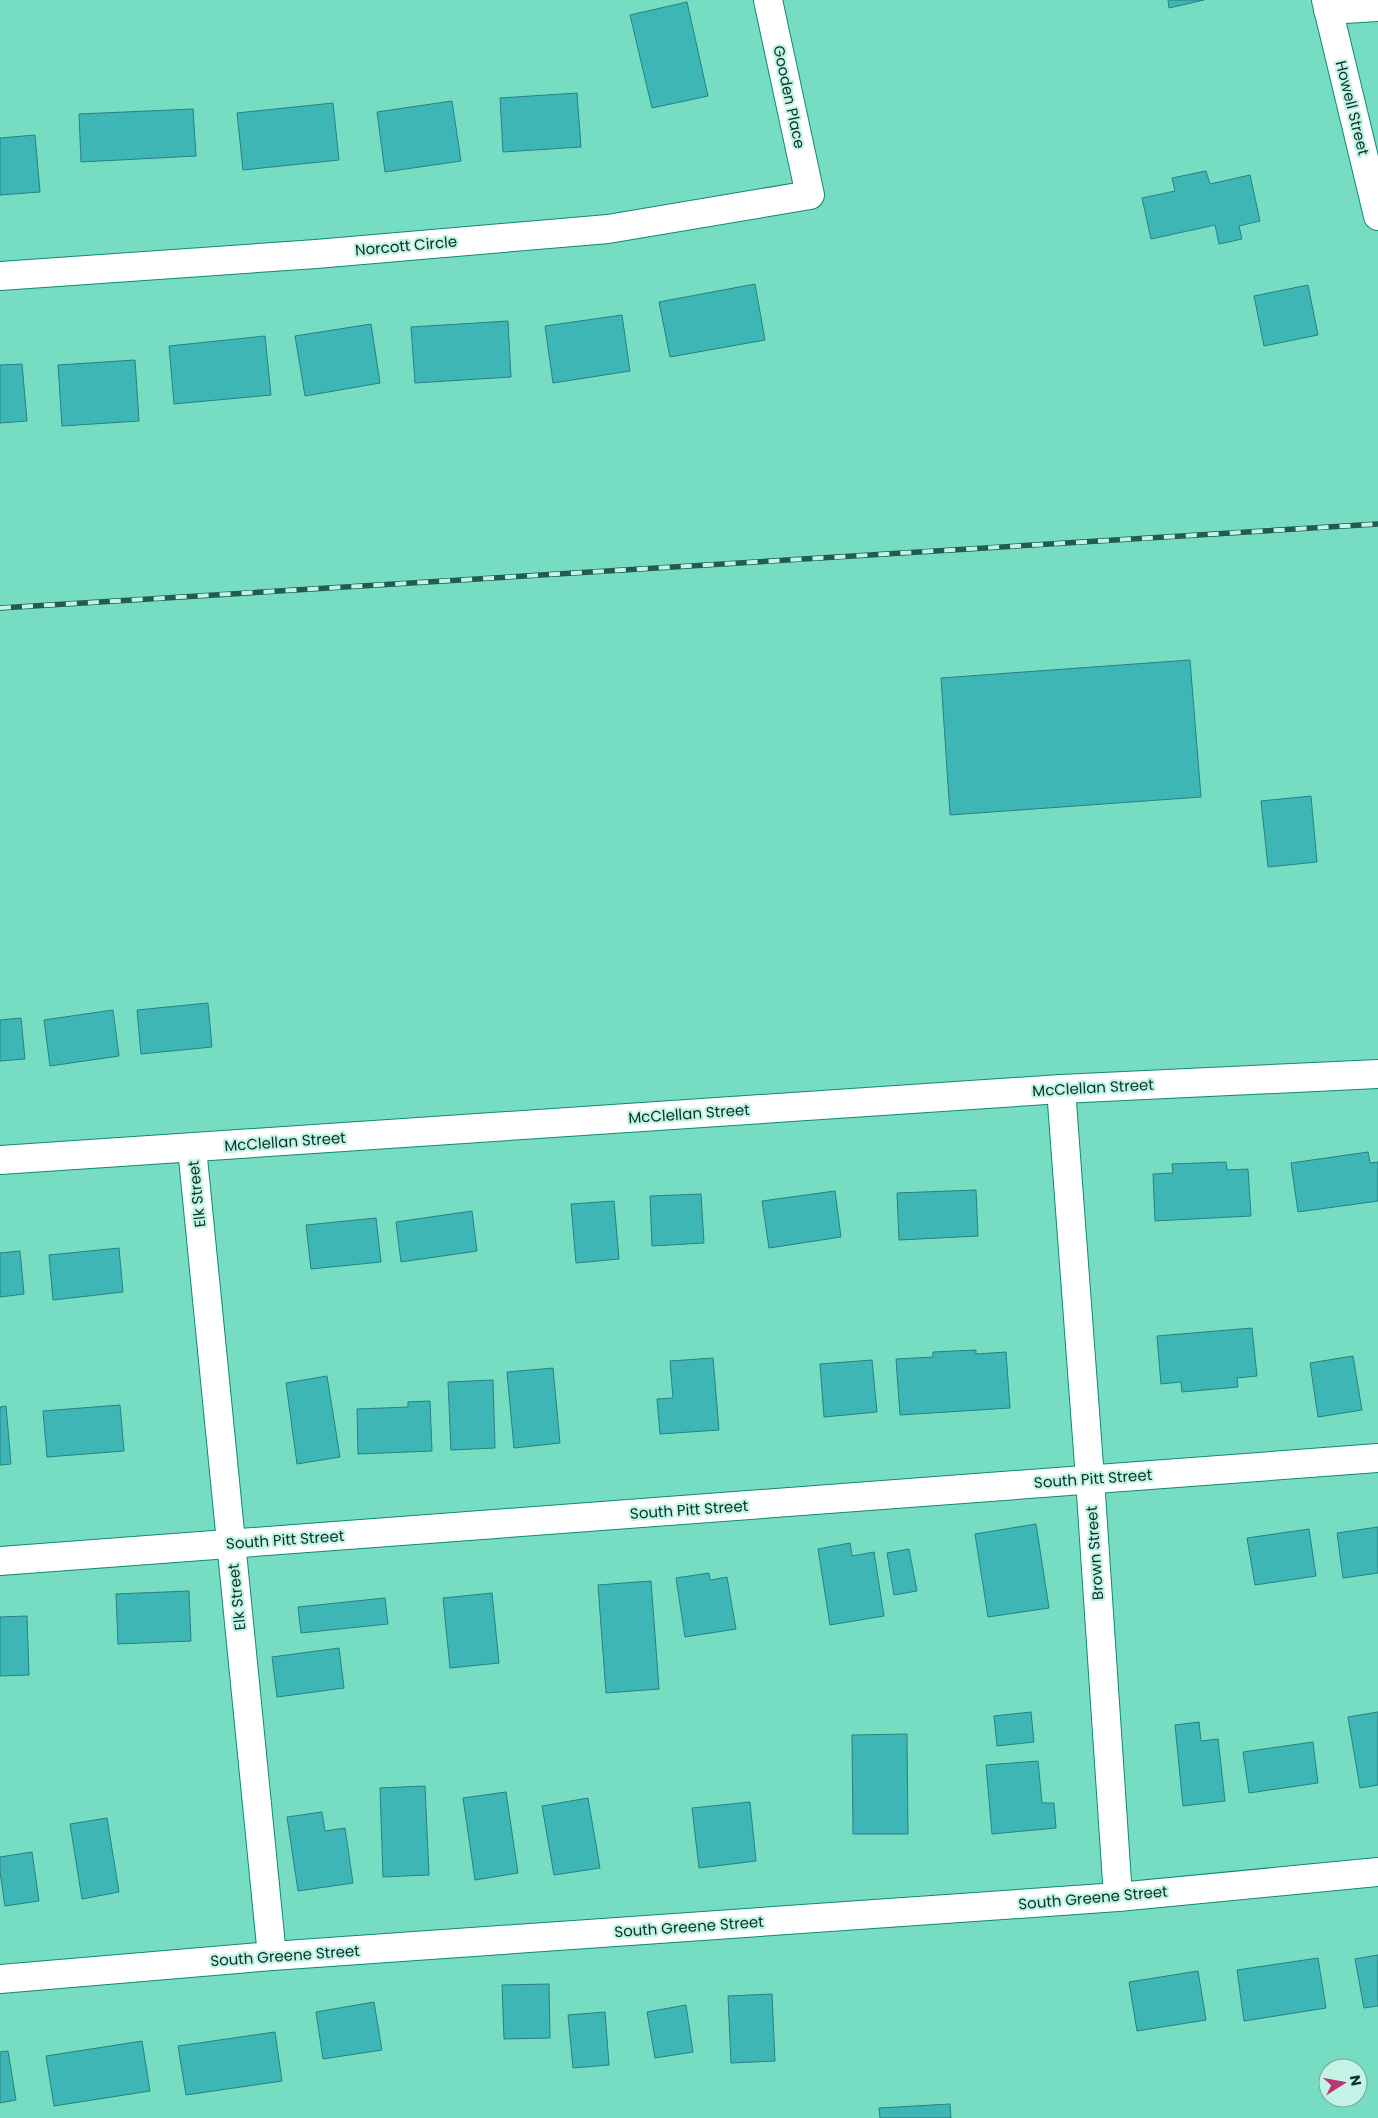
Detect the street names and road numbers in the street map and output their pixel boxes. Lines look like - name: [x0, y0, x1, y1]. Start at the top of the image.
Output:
- street label: Gooden Place: [768, 43, 811, 150]
- street label: Howell Street: [1331, 58, 1374, 157]
- street label: Norcott Circle: [354, 231, 458, 260]
- street label: McClellan Street: [1032, 1074, 1154, 1101]
- street label: McClellan Street: [628, 1099, 750, 1128]
- street label: McClellan Street: [224, 1127, 346, 1156]
- street label: Elk Street: [183, 1160, 210, 1228]
- street label: South Pitt Street: [1033, 1464, 1153, 1493]
- street label: South Pitt Street: [629, 1495, 749, 1524]
- street label: Brown Street: [1081, 1505, 1108, 1601]
- street label: South Pitt Street: [225, 1525, 345, 1554]
- street label: Elk Street: [223, 1563, 250, 1631]
- street label: South Greene Street: [1017, 1881, 1168, 1914]
- street label: South Greene Street: [614, 1911, 764, 1942]
- street label: South Greene Street: [210, 1940, 360, 1971]

